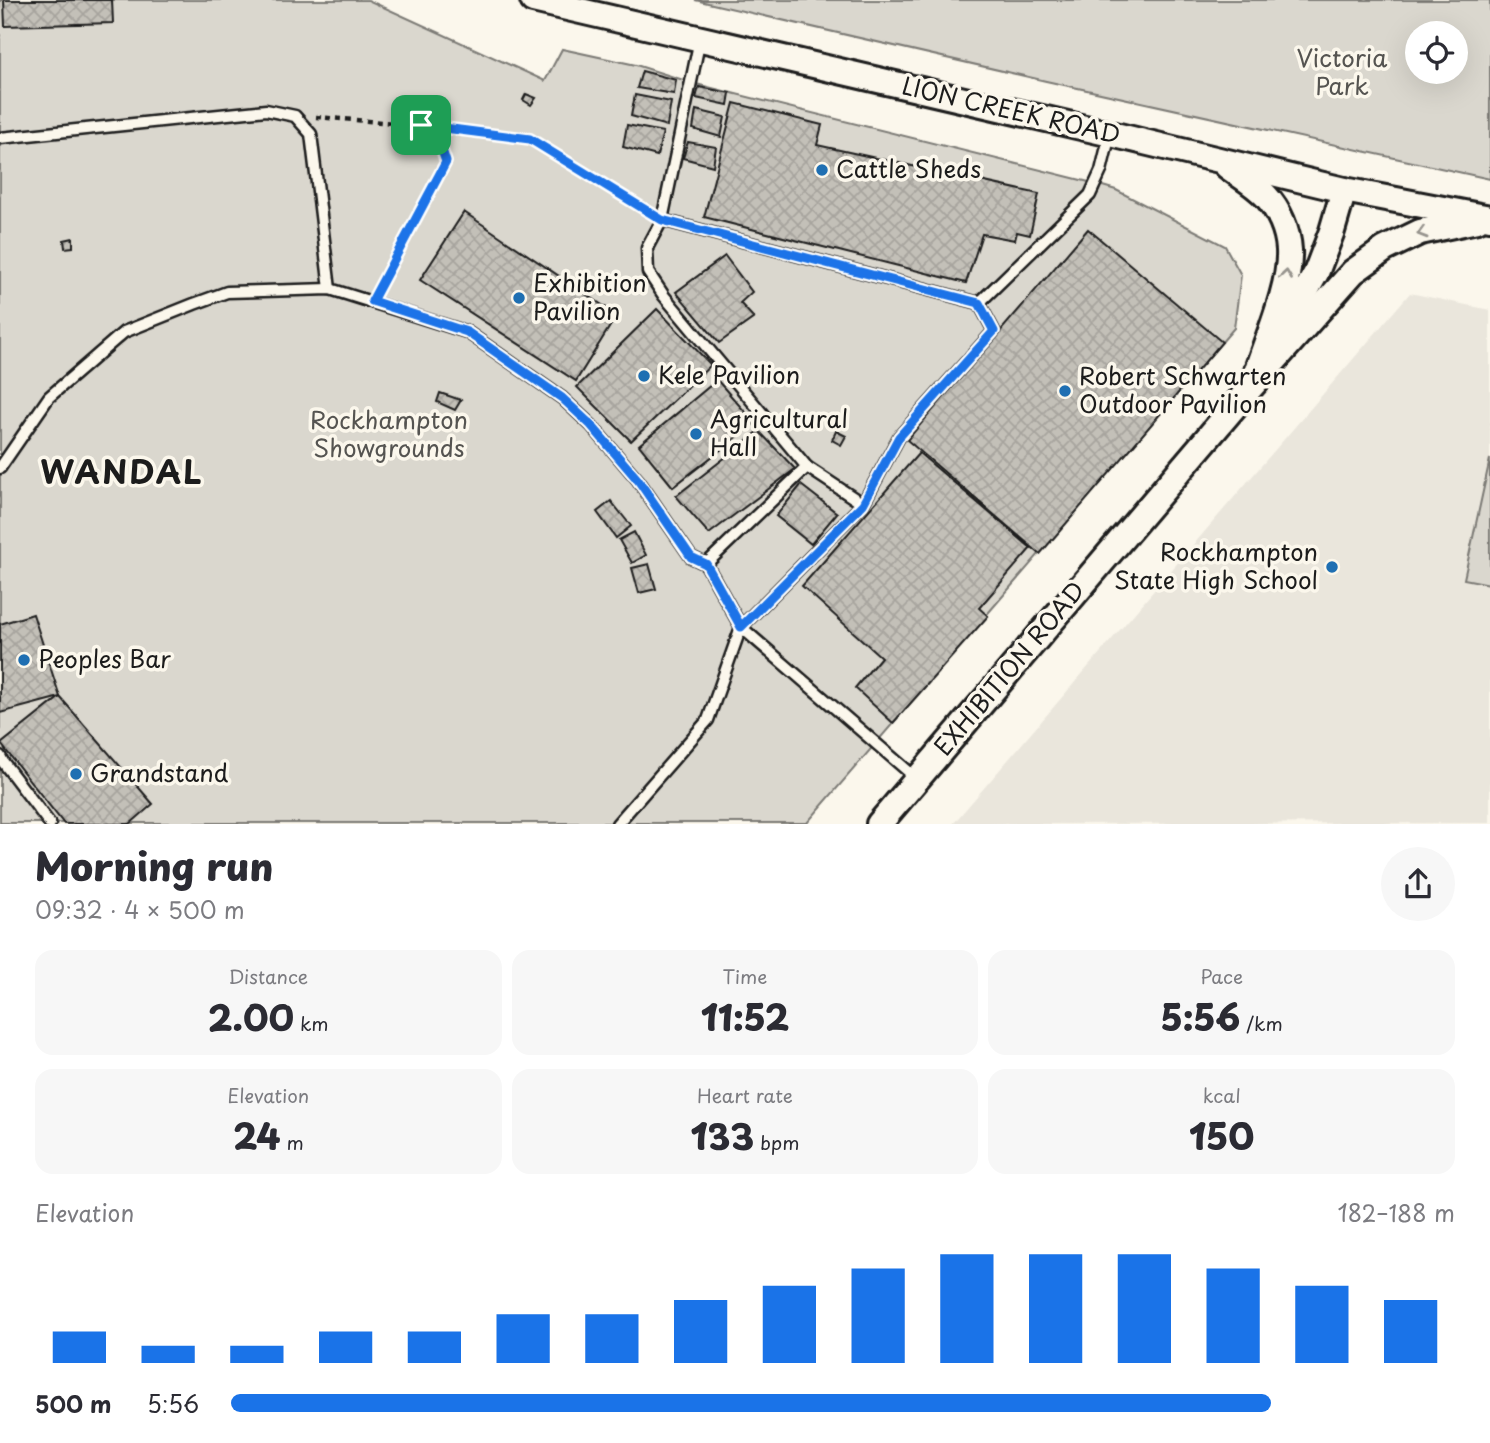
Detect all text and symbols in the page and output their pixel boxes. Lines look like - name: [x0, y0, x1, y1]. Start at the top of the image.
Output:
- map controls: [1405, 21, 1468, 84]
- button: locate: [1405, 21, 1468, 84]
- park label: Victoria Park: [1297, 39, 1387, 103]
- street label: LION CREEK ROAD: [899, 66, 1124, 152]
- pin: [391, 95, 451, 155]
- icon: arrive: [402, 106, 440, 144]
- place label: Cattle Sheds: [836, 150, 981, 186]
- marker: Cattle Sheds: [814, 162, 830, 178]
- one-way arrow: [1416, 224, 1428, 239]
- place label: Exhibition Pavilion: [533, 264, 647, 328]
- one-way arrow: [1278, 269, 1293, 281]
- marker: Exhibition Pavilion: [511, 290, 527, 306]
- place label: Kele Pavilion: [658, 356, 800, 392]
- place label: Robert Schwarten Outdoor Pavilion: [1079, 357, 1287, 421]
- marker: Kele Pavilion: [636, 368, 652, 384]
- marker: Robert Schwarten Outdoor Pavilion: [1057, 383, 1073, 399]
- place label: Agricultural Hall: [710, 400, 848, 464]
- park label: Rockhampton Showgrounds: [310, 401, 468, 465]
- marker: Agricultural Hall: [688, 426, 704, 442]
- district label: WANDAL: [40, 447, 204, 495]
- place label: Rockhampton State High School: [1114, 533, 1318, 597]
- marker: Rockhampton State High School: [1324, 559, 1340, 575]
- street label: EXHIBITION ROAD: [925, 573, 1092, 763]
- place label: Peoples Bar: [38, 640, 171, 676]
- marker: Peoples Bar: [16, 652, 32, 668]
- place label: Grandstand: [90, 754, 229, 790]
- marker: Grandstand: [68, 766, 84, 782]
- text: Morning run: [35, 837, 273, 894]
- button: share: [1381, 847, 1455, 921]
- text: 09:32 · 4 × 500 m: [35, 892, 245, 927]
- text: Distance: [228, 962, 308, 990]
- text: Time: [723, 962, 767, 990]
- text: Pace: [1200, 962, 1243, 990]
- text: 2.00: [208, 990, 294, 1043]
- text: 11:52: [701, 990, 789, 1043]
- text: 5:56: [1161, 990, 1240, 1043]
- text: km: [294, 1009, 329, 1037]
- text: /km: [1240, 1009, 1283, 1037]
- text: Elevation: [227, 1081, 309, 1109]
- text: Heart rate: [697, 1081, 793, 1109]
- text: kcal: [1203, 1081, 1241, 1109]
- text: 24: [233, 1109, 280, 1162]
- text: 133: [690, 1109, 754, 1162]
- text: 150: [1189, 1109, 1254, 1162]
- text: m: [280, 1128, 304, 1156]
- text: bpm: [754, 1128, 800, 1156]
- text: Elevation: [35, 1195, 134, 1230]
- text: 182–188 m: [1338, 1195, 1455, 1230]
- text: 500 m: [35, 1386, 112, 1421]
- text: 5:56: [147, 1386, 199, 1421]

